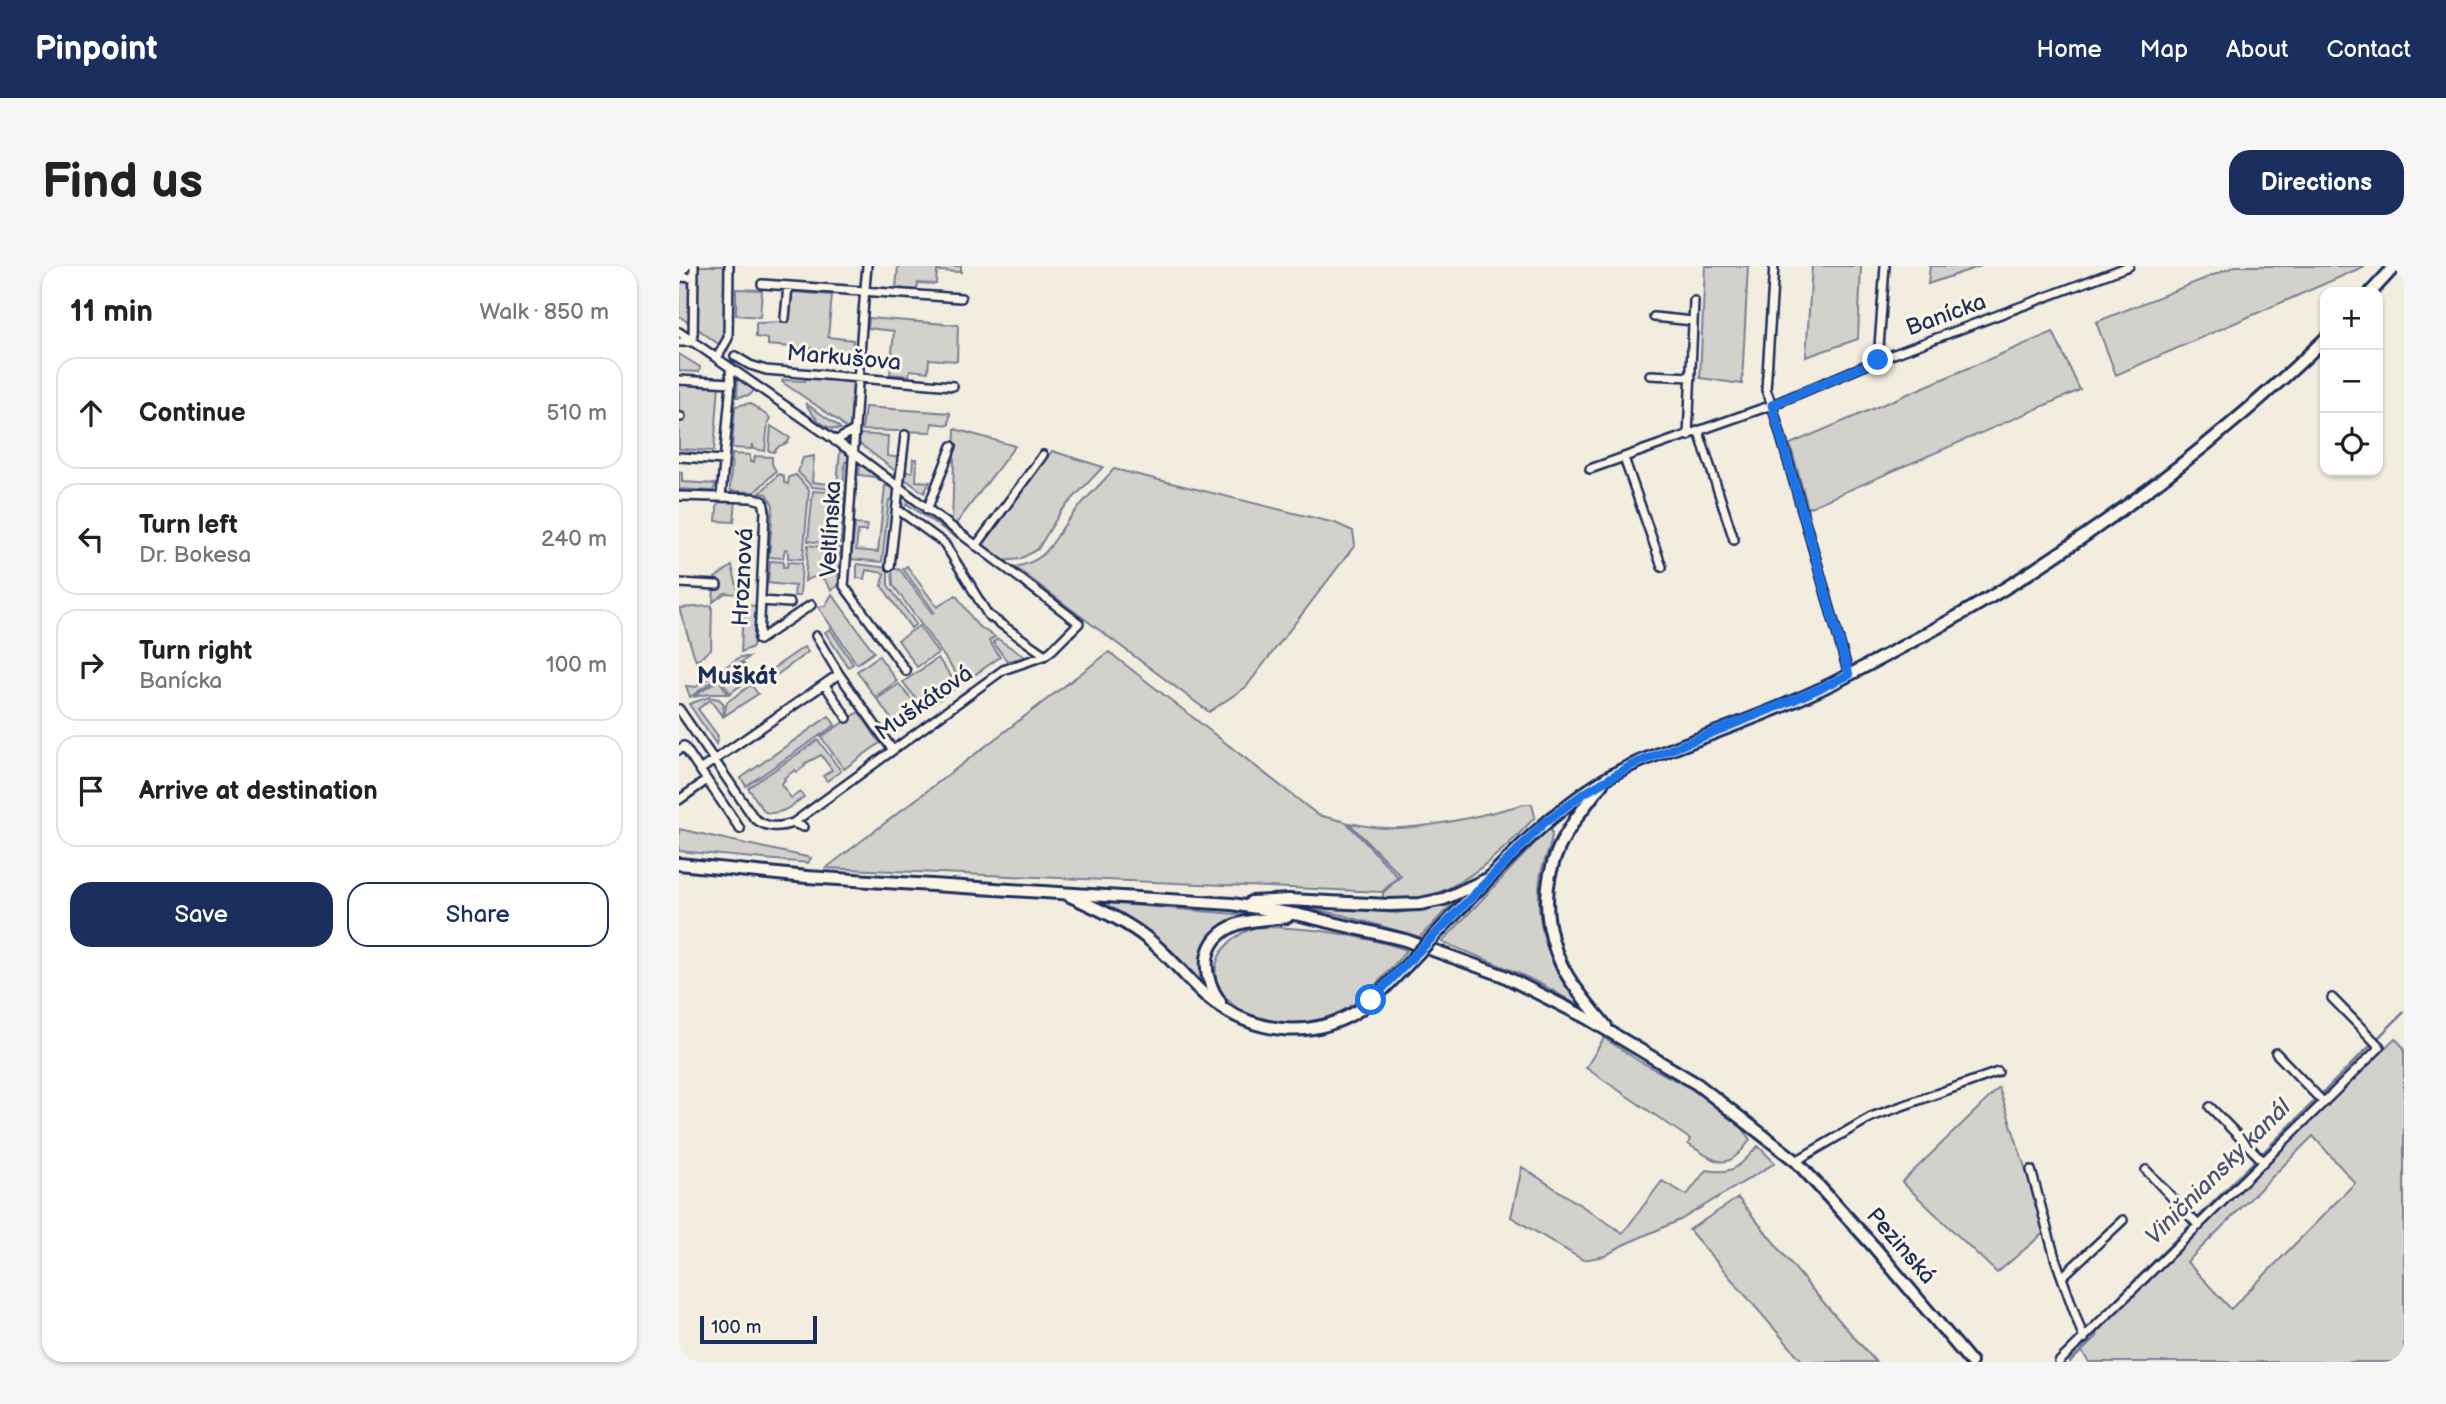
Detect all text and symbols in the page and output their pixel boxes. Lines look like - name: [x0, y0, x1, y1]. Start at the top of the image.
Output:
- text: Pinpoint: [35, 29, 157, 69]
- text: Home: [2037, 35, 2102, 64]
- text: Map: [2140, 35, 2188, 64]
- text: About: [2226, 35, 2288, 64]
- text: Contact: [2326, 35, 2411, 64]
- button: Directions: [2229, 150, 2404, 215]
- text: Find us: [42, 153, 203, 212]
- map controls: [2320, 287, 2383, 476]
- button: +: [2320, 287, 2383, 350]
- street label: Banícka: [1902, 288, 1990, 342]
- text: 11 min: [70, 294, 153, 330]
- text: Walk · 850 m: [480, 298, 609, 326]
- street label: Markušova: [786, 339, 902, 377]
- route end: [1862, 344, 1893, 375]
- button: −: [2320, 350, 2383, 413]
- icon: ahead: [72, 394, 110, 432]
- text: Continue: [139, 398, 246, 429]
- text: 510 m: [546, 399, 607, 427]
- button: locate: [2320, 413, 2383, 476]
- street label: Veltlínska: [814, 480, 848, 578]
- text: Turn left: [139, 510, 238, 541]
- icon: left: [72, 520, 110, 558]
- text: 240 m: [541, 525, 607, 553]
- street label: Hroznová: [726, 527, 760, 627]
- text: Dr. Bokesa: [139, 541, 251, 569]
- text: Turn right: [139, 636, 252, 667]
- icon: right: [72, 646, 110, 684]
- text: 100 m: [546, 651, 607, 679]
- street label: Muškátová: [870, 659, 978, 747]
- district label: Muškát: [697, 662, 777, 691]
- text: Banícka: [139, 667, 222, 695]
- icon: arrive: [72, 772, 110, 810]
- text: Arrive at destination: [139, 776, 378, 807]
- button: Save: [70, 882, 333, 947]
- button: Share: [347, 882, 609, 947]
- route start: [1355, 984, 1386, 1015]
- water label: Viničniansky kanál: [2139, 1092, 2298, 1251]
- street label: Pezinská: [1860, 1202, 1942, 1290]
- scale bar: [700, 1313, 817, 1345]
- text: 100 m: [711, 1316, 762, 1339]

